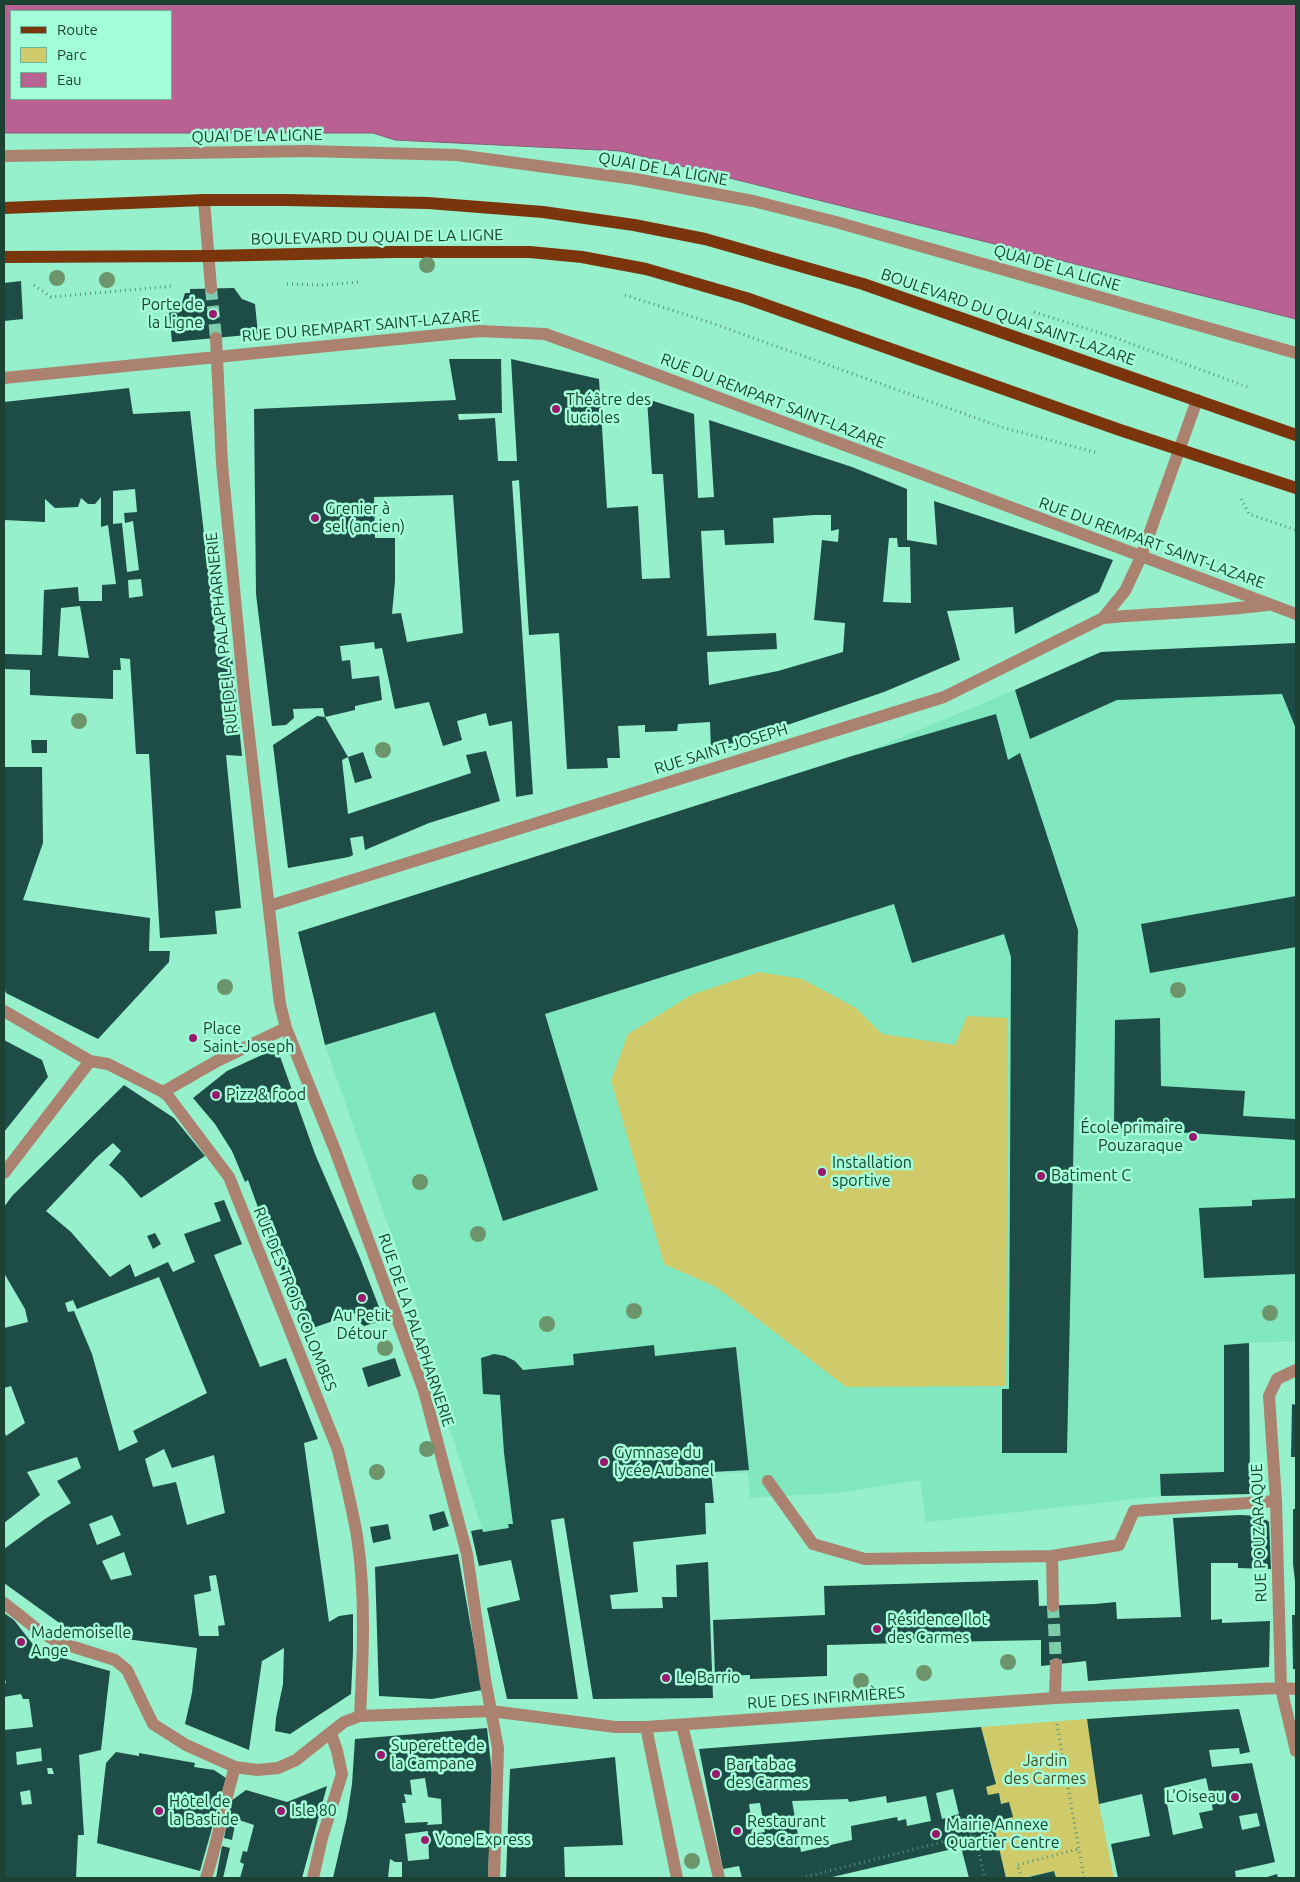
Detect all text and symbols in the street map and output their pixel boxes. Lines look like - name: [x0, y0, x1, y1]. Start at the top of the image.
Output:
- legend: [10, 10, 172, 100]
- text: Route: [57, 21, 98, 38]
- text: Parc: [57, 46, 86, 63]
- text: Eau: [57, 71, 82, 88]
- street label: QUAI DE LA LIGNE: [191, 125, 323, 147]
- street label: QUAI DE LA LIGNE: [597, 148, 729, 190]
- street label: BOULEVARD DU QUAI DE LA LIGNE: [251, 225, 503, 249]
- street label: QUAI DE LA LIGNE: [991, 241, 1123, 295]
- street label: BOULEVARD DU QUAI SAINT-LAZARE: [878, 264, 1138, 370]
- place label: Porte de la Ligne: [141, 295, 203, 333]
- street label: RUE DU REMPART SAINT-LAZARE: [241, 306, 481, 346]
- marker: Porte de la Ligne: [207, 308, 219, 320]
- street label: RUE DU REMPART SAINT-LAZARE: [658, 349, 888, 453]
- place label: Théâtre des lucioles: [566, 390, 651, 428]
- marker: Théâtre des lucioles: [550, 403, 562, 415]
- street label: RUE DU REMPART SAINT-LAZARE: [1036, 493, 1268, 593]
- place label: Grenier à sel (ancien): [325, 499, 405, 537]
- marker: Grenier à sel (ancien): [309, 512, 321, 524]
- street label: RUE DE LA PALAPHARNERIE: [202, 531, 242, 735]
- street label: RUE SAINT-JOSEPH: [652, 720, 790, 778]
- place label: Place Saint-Joseph: [203, 1019, 294, 1057]
- marker: Place Saint-Joseph: [187, 1032, 199, 1044]
- place label: Pizz & food: [226, 1085, 306, 1105]
- marker: Pizz & food: [210, 1089, 222, 1101]
- place label: École primaire Pouzaraque: [1080, 1118, 1183, 1156]
- marker: École primaire Pouzaraque: [1187, 1131, 1199, 1143]
- place label: Installation sportive: [832, 1153, 912, 1191]
- marker: Installation sportive: [816, 1166, 828, 1178]
- place label: Batiment C: [1051, 1166, 1131, 1186]
- marker: Batiment C: [1035, 1170, 1047, 1182]
- street label: RUE DES TROIS COLOMBES: [249, 1204, 341, 1394]
- street label: RUE DE LA PALAPHARNERIE: [374, 1231, 458, 1429]
- marker: Au Petit Détour: [356, 1292, 368, 1304]
- place label: Au Petit Détour: [333, 1306, 391, 1344]
- place label: Gymnase du lycée Aubanel: [614, 1443, 714, 1481]
- marker: Gymnase du lycée Aubanel: [598, 1456, 610, 1468]
- street label: RUE POUZARAQUE: [1247, 1463, 1271, 1603]
- place label: Résidence Ilot des Carmes: [887, 1610, 988, 1648]
- place label: Mademoiselle Ange: [31, 1623, 131, 1661]
- marker: Résidence Ilot des Carmes: [871, 1623, 883, 1635]
- marker: Mademoiselle Ange: [15, 1636, 27, 1648]
- place label: Le Barrio: [676, 1668, 740, 1688]
- marker: Le Barrio: [660, 1672, 672, 1684]
- street label: RUE DES INFIRMIÈRES: [746, 1683, 906, 1713]
- place label: Superette de la Campane: [391, 1736, 485, 1774]
- marker: Superette de la Campane: [375, 1749, 387, 1761]
- park label: Jardin des Carmes: [1004, 1751, 1086, 1789]
- place label: Bar tabac des Carmes: [726, 1755, 808, 1793]
- marker: Bar tabac des Carmes: [710, 1768, 722, 1780]
- place label: L’Oiseau: [1166, 1787, 1225, 1807]
- marker: L’Oiseau: [1229, 1791, 1241, 1803]
- place label: Hôtel de la Bastide: [169, 1792, 239, 1830]
- place label: Isle 80: [291, 1801, 337, 1821]
- marker: Hôtel de la Bastide: [153, 1805, 165, 1817]
- marker: Isle 80: [275, 1805, 287, 1817]
- place label: Restaurant des Carmes: [747, 1812, 829, 1850]
- place label: Mairie Annexe Quartier Centre: [946, 1815, 1060, 1853]
- marker: Restaurant des Carmes: [731, 1825, 743, 1837]
- marker: Mairie Annexe Quartier Centre: [930, 1828, 942, 1840]
- place label: Vone Express: [435, 1830, 531, 1850]
- marker: Vone Express: [419, 1834, 431, 1846]

